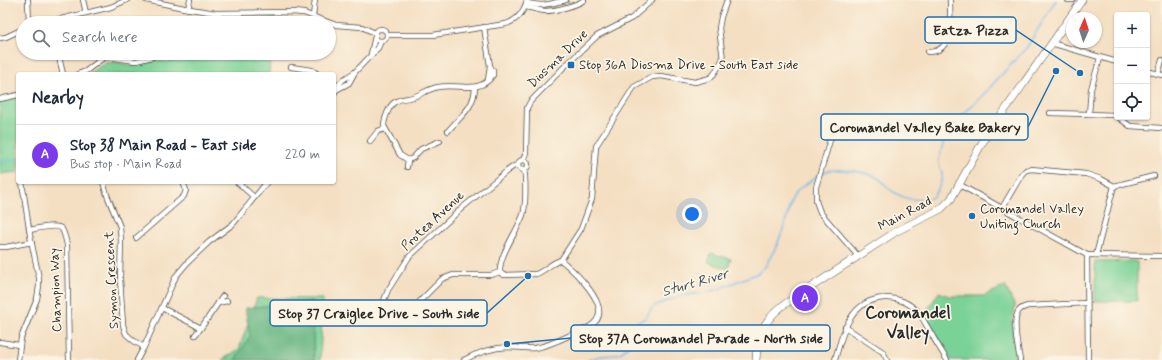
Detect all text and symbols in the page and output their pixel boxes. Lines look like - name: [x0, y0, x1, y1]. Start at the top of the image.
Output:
- north arrow: [1066, 12, 1102, 48]
- map controls: [1114, 12, 1150, 120]
- button: +: [1114, 12, 1150, 48]
- search box: [16, 16, 336, 60]
- callout: Eatza Pizza: [925, 17, 1016, 43]
- text: Eatza Pizza: [933, 22, 1009, 40]
- street label: Diosma Drive: [524, 26, 592, 92]
- icon: search: [30, 27, 52, 49]
- text: Search here: [62, 28, 138, 48]
- button: −: [1114, 48, 1150, 84]
- place label: Stop 36A Diosma Drive - South East side: [579, 57, 799, 74]
- marker: Stop 36A Diosma Drive - South East side: [566, 60, 576, 70]
- button: locate: [1114, 84, 1150, 120]
- text: Nearby: [32, 87, 84, 109]
- callout: Coromandel Valley Bake Bakery: [821, 114, 1028, 140]
- text: Coromandel Valley Bake Bakery: [829, 119, 1021, 137]
- text: Stop 38 Main Road - East side: [70, 136, 257, 156]
- text: A: [41, 146, 49, 163]
- text: 220 m: [285, 146, 320, 163]
- text: Bus stop · Main Road: [70, 156, 182, 173]
- street label: Protea Avenue: [398, 187, 468, 255]
- street label: Main Road: [875, 193, 935, 235]
- place label: Coromandel Valley Uniting Church: [980, 201, 1084, 235]
- your location: [682, 204, 702, 224]
- marker: Coromandel Valley Uniting Church: [967, 211, 977, 221]
- street label: Symon Crescent: [101, 230, 123, 329]
- street label: Champion Way: [46, 248, 66, 332]
- water label: Sturt River: [660, 264, 732, 301]
- pin: A: [792, 283, 818, 313]
- callout: Stop 37 Craiglee Drive - South side: [270, 300, 487, 326]
- district label: Coromandel Valley: [865, 302, 951, 345]
- text: Stop 37 Craiglee Drive - South side: [278, 305, 480, 325]
- callout: Stop 37A Coromandel Parade - North side: [571, 325, 830, 351]
- text: Stop 37A Coromandel Parade - North side: [579, 330, 823, 348]

